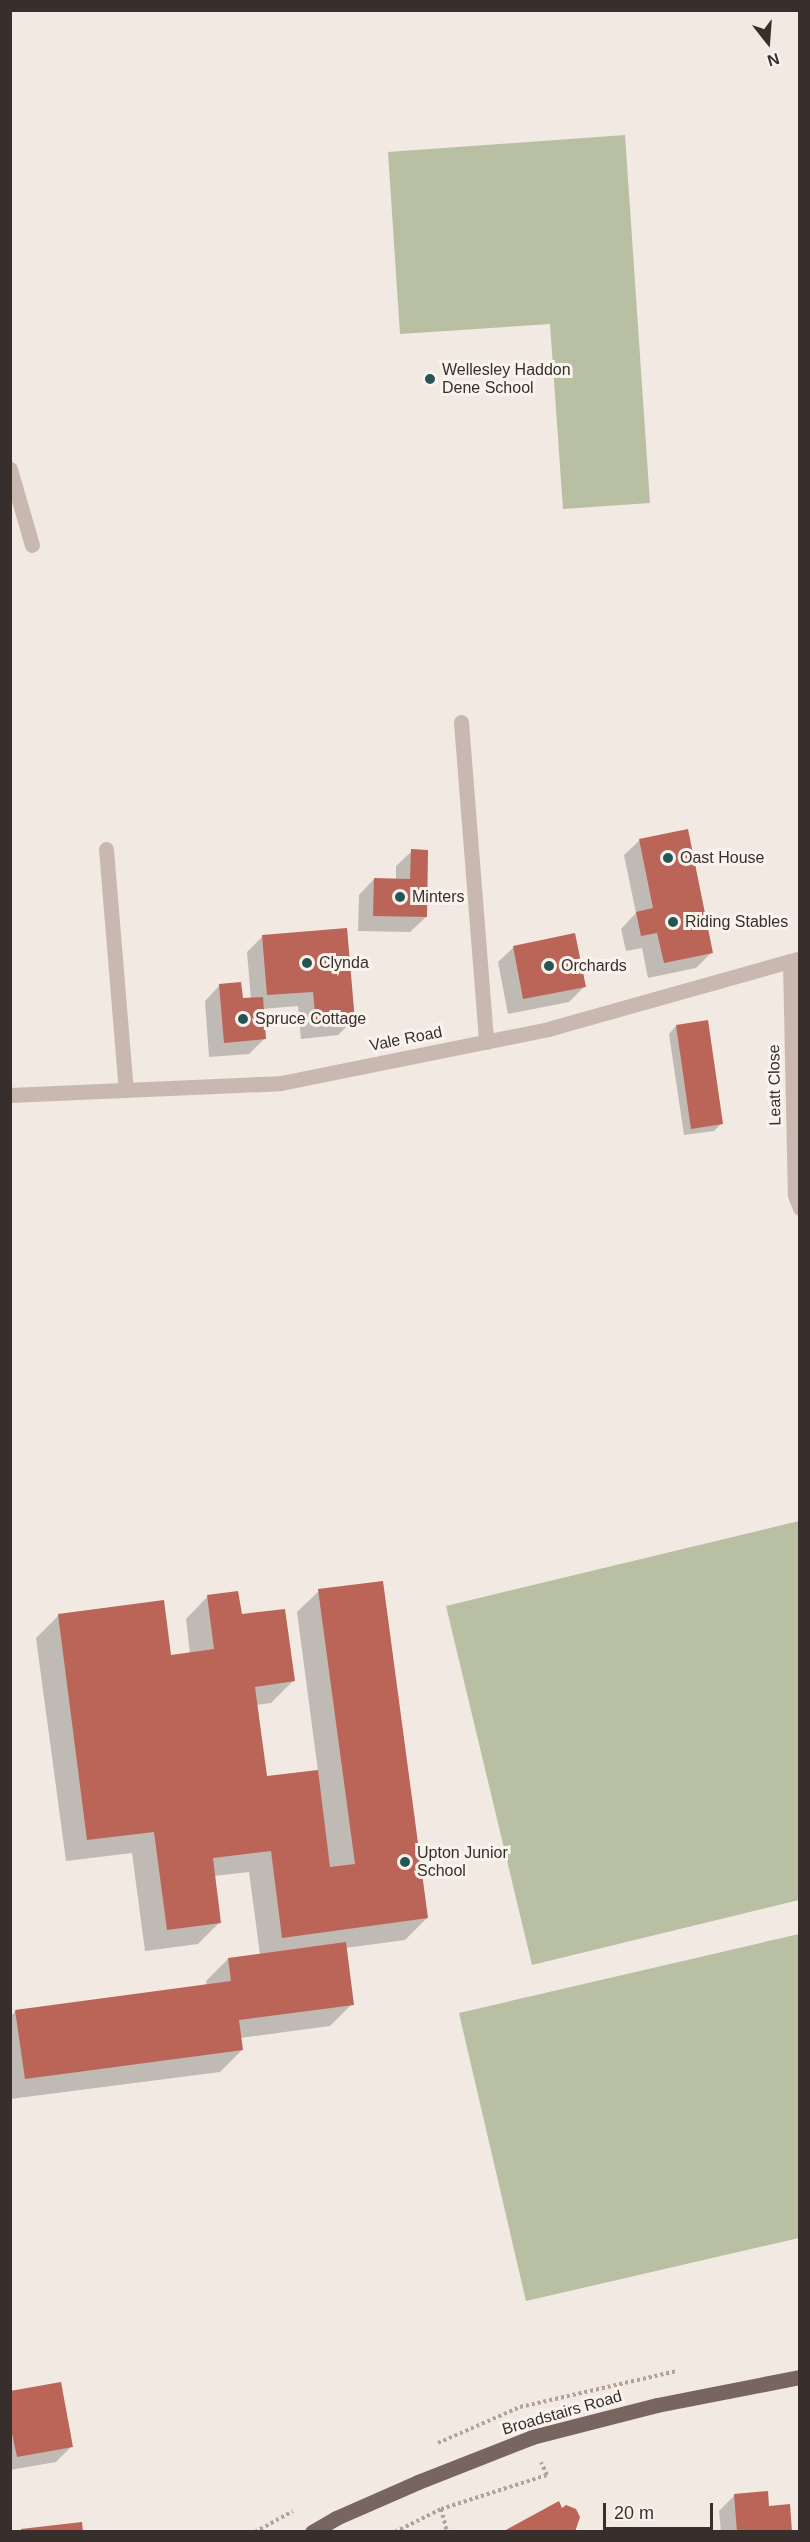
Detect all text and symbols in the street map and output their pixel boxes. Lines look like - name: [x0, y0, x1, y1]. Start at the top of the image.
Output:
- north arrow: [738, 12, 798, 72]
- text: N: [765, 50, 781, 70]
- place label: Wellesley Haddon Dene School: [442, 360, 571, 398]
- marker: Wellesley Haddon Dene School: [423, 372, 437, 386]
- place label: Oast House: [680, 848, 764, 868]
- marker: Oast House: [661, 851, 675, 865]
- place label: Minters: [412, 887, 464, 907]
- marker: Minters: [393, 890, 407, 904]
- place label: Riding Stables: [685, 912, 788, 932]
- marker: Riding Stables: [666, 915, 680, 929]
- place label: Clynda: [319, 953, 369, 973]
- marker: Clynda: [300, 956, 314, 970]
- place label: Orchards: [561, 956, 627, 976]
- marker: Orchards: [542, 959, 556, 973]
- place label: Spruce Cottage: [255, 1009, 366, 1029]
- marker: Spruce Cottage: [236, 1012, 250, 1026]
- street label: Vale Road: [368, 1023, 444, 1055]
- street label: Leatt Close: [765, 1044, 785, 1126]
- place label: Upton Junior School: [417, 1843, 508, 1881]
- marker: Upton Junior School: [398, 1855, 412, 1869]
- street label: Broadstairs Road: [500, 2387, 624, 2439]
- scale bar: [606, 2491, 716, 2529]
- text: 20 m: [614, 2503, 654, 2523]

